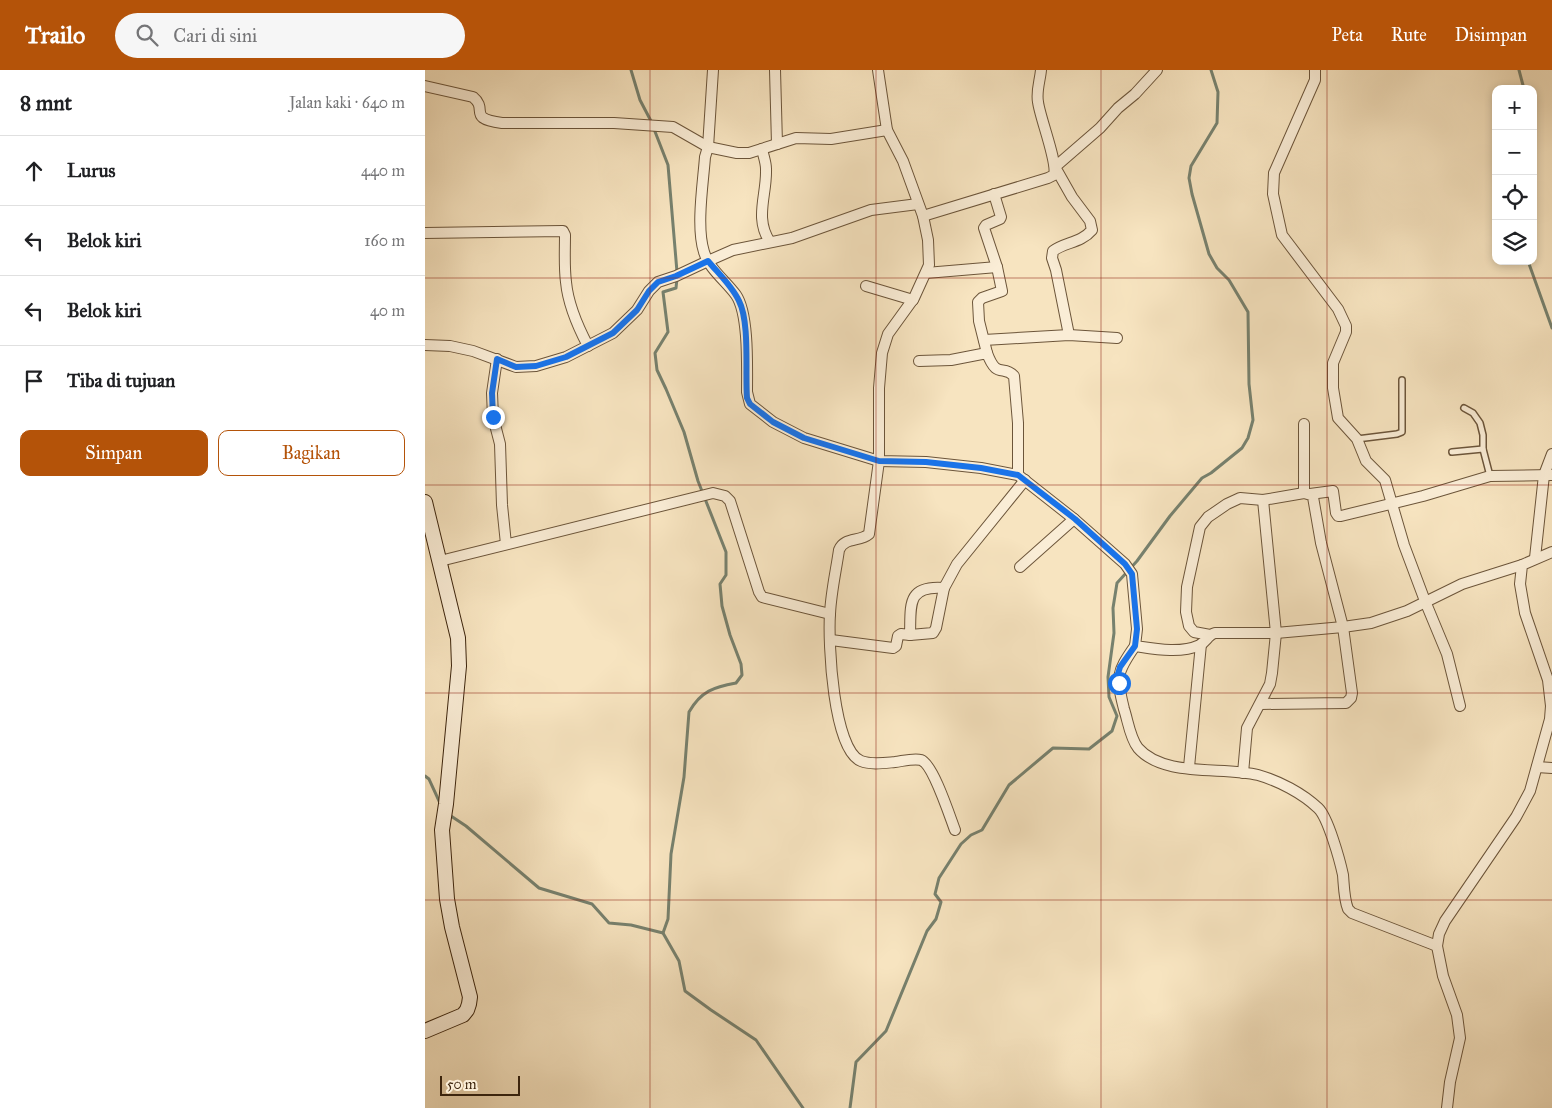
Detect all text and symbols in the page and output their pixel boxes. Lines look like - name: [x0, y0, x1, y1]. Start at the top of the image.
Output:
- search box: [115, 13, 465, 58]
- text: Trailo: [25, 20, 85, 50]
- icon: search: [133, 21, 161, 49]
- text: Cari di sini: [173, 24, 257, 47]
- text: Peta: [1332, 24, 1363, 46]
- text: Rute: [1391, 24, 1427, 46]
- text: Disimpan: [1455, 24, 1527, 46]
- map controls: [1492, 85, 1537, 265]
- button: +: [1492, 85, 1537, 130]
- text: 8 mnt: [20, 90, 72, 116]
- text: Jalan kaki · 640 m: [289, 93, 405, 112]
- button: −: [1492, 130, 1537, 175]
- icon: ahead: [20, 157, 48, 185]
- text: Lurus: [67, 159, 115, 182]
- text: 440 m: [361, 161, 405, 180]
- button: locate: [1492, 175, 1537, 220]
- button: layers: [1492, 220, 1537, 265]
- icon: left: [20, 227, 48, 255]
- text: Belok kiri: [67, 229, 141, 252]
- text: 160 m: [364, 231, 405, 250]
- icon: left: [20, 297, 48, 325]
- text: Belok kiri: [67, 299, 141, 322]
- text: 40 m: [370, 301, 405, 320]
- icon: arrive: [20, 367, 48, 395]
- text: Tiba di tujuan: [67, 369, 175, 392]
- route end: [482, 406, 505, 429]
- button: Simpan: [20, 430, 208, 476]
- button: Bagikan: [218, 430, 405, 476]
- route start: [1108, 672, 1131, 695]
- scale bar: [440, 1073, 520, 1096]
- text: 50 m: [447, 1076, 476, 1093]

